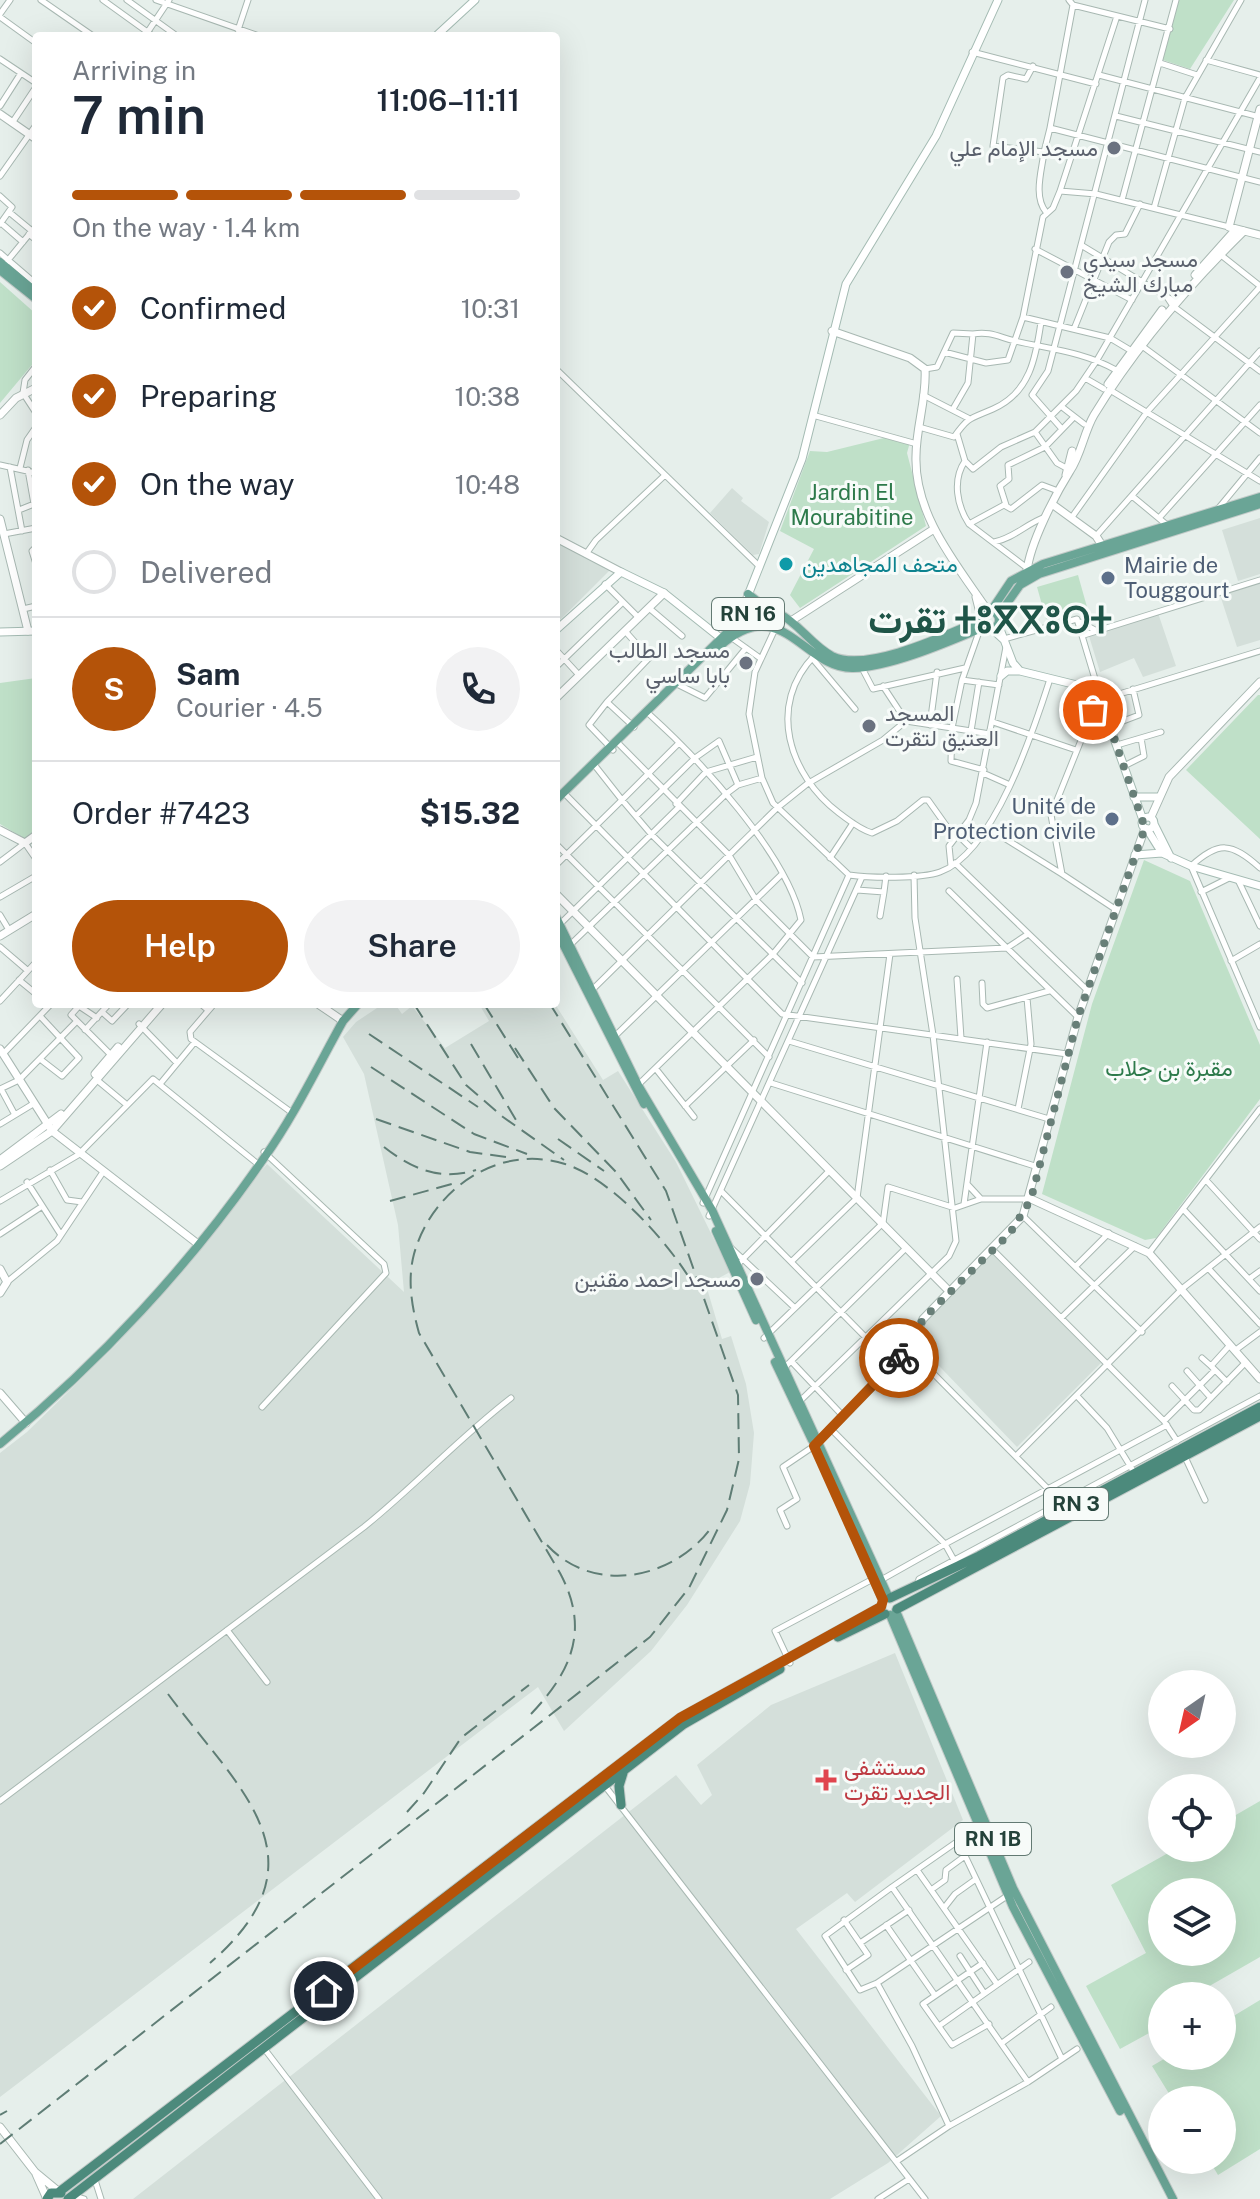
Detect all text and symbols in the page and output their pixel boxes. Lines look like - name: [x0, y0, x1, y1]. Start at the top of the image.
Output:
- text: Arriving in: [72, 55, 196, 86]
- text: 11:06–11:11: [377, 82, 520, 118]
- text: 7 min: [72, 85, 206, 146]
- place label: مسجد الإمام علي: [949, 135, 1098, 167]
- marker: مسجد الإمام علي: [1105, 139, 1123, 157]
- text: On the way · 1.4 km: [72, 212, 300, 243]
- place label: مسجد سيدي مبارك الشيخ: [1083, 246, 1198, 299]
- marker: مسجد سيدي مبارك الشيخ: [1058, 263, 1076, 281]
- icon: check: [72, 286, 116, 330]
- text: Confirmed: [140, 290, 286, 326]
- text: 10:31: [461, 293, 520, 324]
- icon: check: [72, 374, 116, 418]
- text: Preparing: [140, 378, 277, 414]
- text: 10:38: [455, 381, 520, 412]
- icon: check: [72, 462, 116, 506]
- text: On the way: [140, 466, 294, 502]
- text: 10:48: [455, 469, 520, 500]
- park label: Jardin El Mourabitine: [791, 479, 913, 530]
- place label: متحف المجاهدين: [802, 551, 958, 578]
- place label: Mairie de Touggourt: [1124, 552, 1230, 603]
- text: Delivered: [140, 554, 272, 590]
- marker: متحف المجاهدين: [777, 555, 795, 573]
- marker: Mairie de Touggourt: [1099, 569, 1117, 587]
- district label: تقرت ⵜⵓⴳⴳⵓⵔⵜ: [868, 597, 1112, 644]
- road number: RN 16: [712, 598, 784, 630]
- place label: مسجد الطالب بابا ساسي: [609, 637, 730, 694]
- button: phone: [436, 647, 520, 731]
- marker: مسجد الطالب بابا ساسي: [737, 654, 755, 672]
- text: Sam: [176, 656, 240, 692]
- text: S: [104, 671, 124, 707]
- pin: [1059, 676, 1127, 744]
- icon: bag: [1071, 688, 1115, 732]
- text: Courier · 4.5: [176, 692, 323, 723]
- place label: المسجد العتيق لتقرت: [885, 700, 999, 752]
- marker: المسجد العتيق لتقرت: [860, 717, 878, 735]
- place label: Unité de Protection civile: [933, 793, 1096, 844]
- text: Order #7423: [72, 795, 250, 831]
- text: $15.32: [419, 795, 520, 831]
- marker: Unité de Protection civile: [1103, 810, 1121, 828]
- button: Help: [72, 900, 288, 992]
- button: Share: [304, 900, 520, 992]
- park label: مقبرة بن جلاب: [1105, 1055, 1233, 1082]
- place label: مسجد احمد مقنين: [574, 1266, 741, 1293]
- marker: مسجد احمد مقنين: [748, 1270, 766, 1288]
- courier: [859, 1318, 939, 1398]
- icon: bike: [877, 1336, 921, 1380]
- road number: RN 3: [1044, 1488, 1108, 1520]
- north arrow: [1148, 1670, 1236, 1758]
- map controls: [1148, 1670, 1236, 2174]
- place label: مستشفى الجديد تقرت: [844, 1754, 950, 1806]
- marker: مستشفى الجديد تقرت: [815, 1769, 837, 1791]
- button: locate: [1148, 1774, 1236, 1862]
- road number: RN 1B: [955, 1823, 1031, 1855]
- button: layers: [1148, 1878, 1236, 1966]
- pin: [290, 1957, 358, 2025]
- icon: home: [302, 1969, 346, 2013]
- button: +: [1148, 1982, 1236, 2070]
- button: −: [1148, 2086, 1236, 2174]

